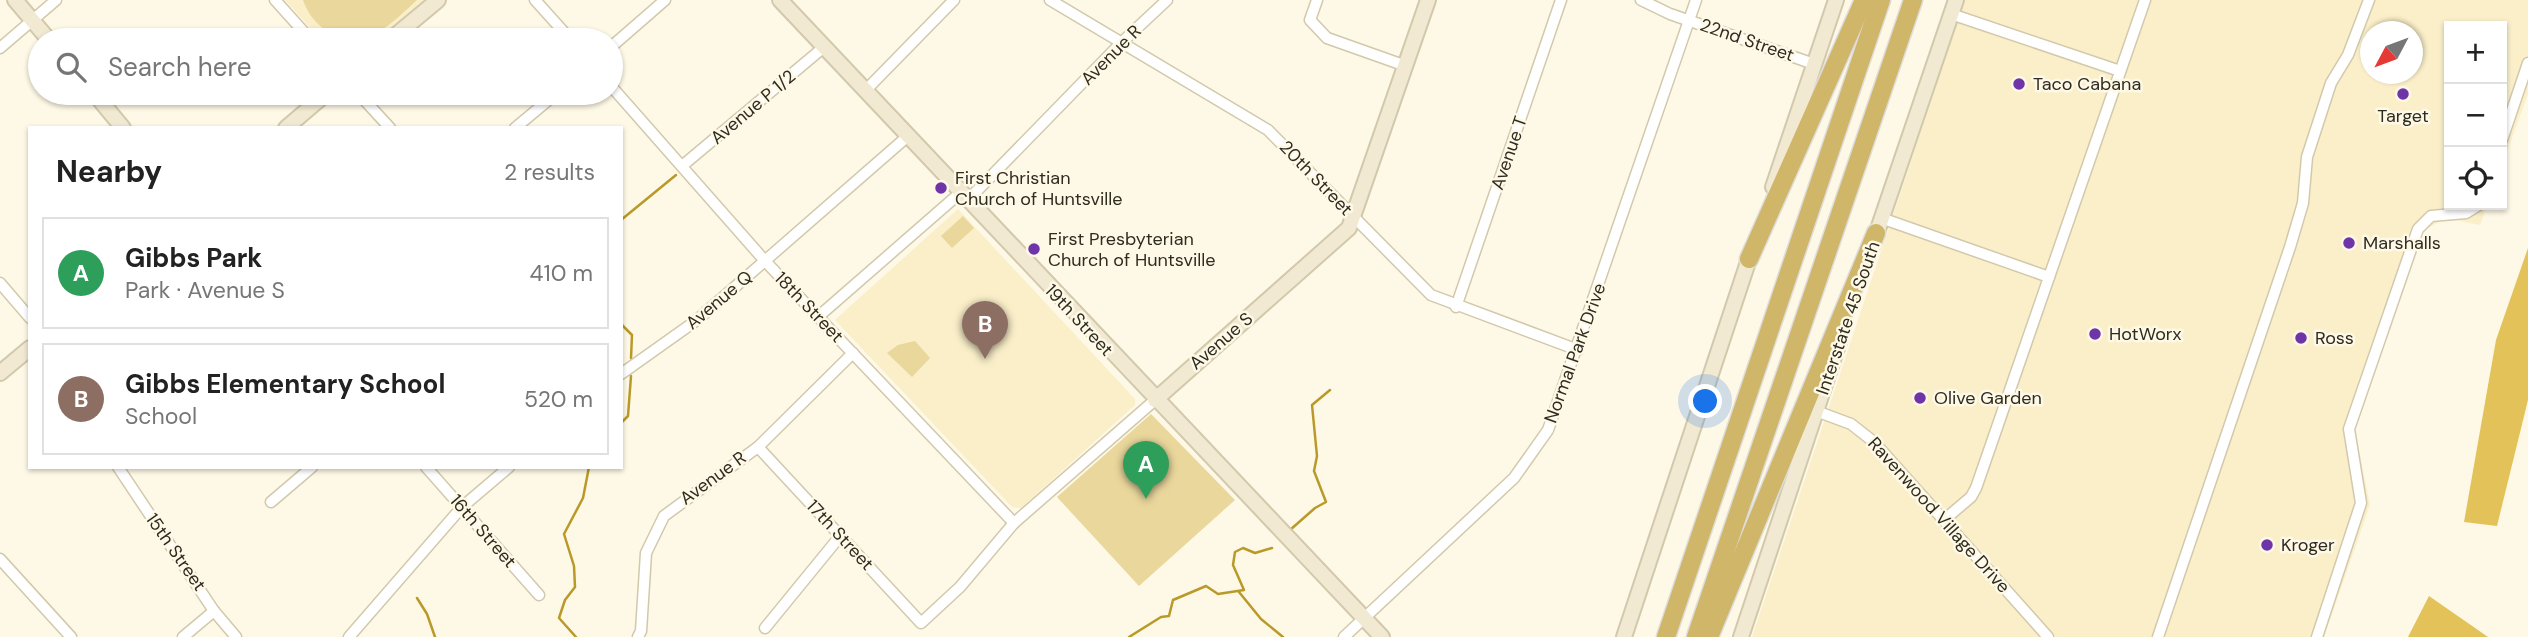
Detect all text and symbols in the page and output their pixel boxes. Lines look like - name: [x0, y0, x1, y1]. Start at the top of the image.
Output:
- street label: 22nd Street: [1697, 13, 1797, 67]
- street label: Avenue R: [1075, 19, 1147, 91]
- north arrow: [2360, 21, 2423, 84]
- map controls: [2444, 21, 2507, 210]
- button: +: [2444, 21, 2507, 84]
- search box: [28, 28, 623, 105]
- icon: search: [52, 48, 90, 86]
- text: Search here: [108, 50, 251, 84]
- street label: Avenue P 1/2: [705, 64, 801, 150]
- place label: Taco Cabana: [2033, 72, 2141, 96]
- marker: Taco Cabana: [2011, 76, 2027, 92]
- button: −: [2444, 84, 2507, 147]
- marker: Target: [2395, 86, 2411, 102]
- place label: Target: [2377, 104, 2429, 128]
- street label: Avenue T: [1485, 113, 1533, 193]
- street label: 20th Street: [1274, 135, 1358, 221]
- button: locate: [2444, 147, 2507, 210]
- text: Nearby: [56, 152, 162, 191]
- text: 2 results: [504, 157, 595, 187]
- place label: First Christian Church of Huntsville: [955, 166, 1122, 211]
- marker: First Christian Church of Huntsville: [933, 180, 949, 196]
- place label: First Presbyterian Church of Huntsville: [1048, 227, 1215, 272]
- place label: Marshalls: [2363, 231, 2441, 255]
- marker: Marshalls: [2341, 235, 2357, 251]
- street label: Interstate 45 South: [1810, 238, 1886, 398]
- text: Gibbs Park: [125, 241, 262, 275]
- marker: First Presbyterian Church of Huntsville: [1026, 241, 1042, 257]
- text: A: [73, 258, 89, 288]
- text: 410 m: [530, 258, 593, 288]
- street label: Avenue Q: [681, 265, 757, 335]
- street label: 18th Street: [769, 266, 849, 348]
- text: Park · Avenue S: [125, 275, 285, 305]
- street label: 19th Street: [1039, 279, 1119, 361]
- street label: Normal Park Drive: [1539, 280, 1611, 426]
- pin: B: [962, 301, 1008, 359]
- street label: Avenue S: [1184, 307, 1258, 375]
- place label: HotWorx: [2109, 322, 2181, 346]
- marker: HotWorx: [2087, 326, 2103, 342]
- place label: Ross: [2315, 326, 2354, 350]
- marker: Ross: [2293, 330, 2309, 346]
- text: Gibbs Elementary School: [125, 367, 445, 401]
- text: B: [74, 384, 88, 414]
- text: 520 m: [524, 384, 593, 414]
- your location: [1688, 384, 1722, 418]
- place label: Olive Garden: [1934, 386, 2042, 410]
- marker: Olive Garden: [1912, 390, 1928, 406]
- text: School: [125, 401, 197, 431]
- street label: Ravenwood Village Drive: [1863, 432, 2015, 598]
- pin: A: [1123, 441, 1169, 499]
- street label: Avenue R: [675, 446, 751, 510]
- street label: 16th Street: [444, 489, 522, 573]
- street label: 17th Street: [801, 494, 879, 576]
- street label: 15th Street: [140, 508, 212, 596]
- place label: Kroger: [2281, 533, 2335, 557]
- marker: Kroger: [2259, 537, 2275, 553]

